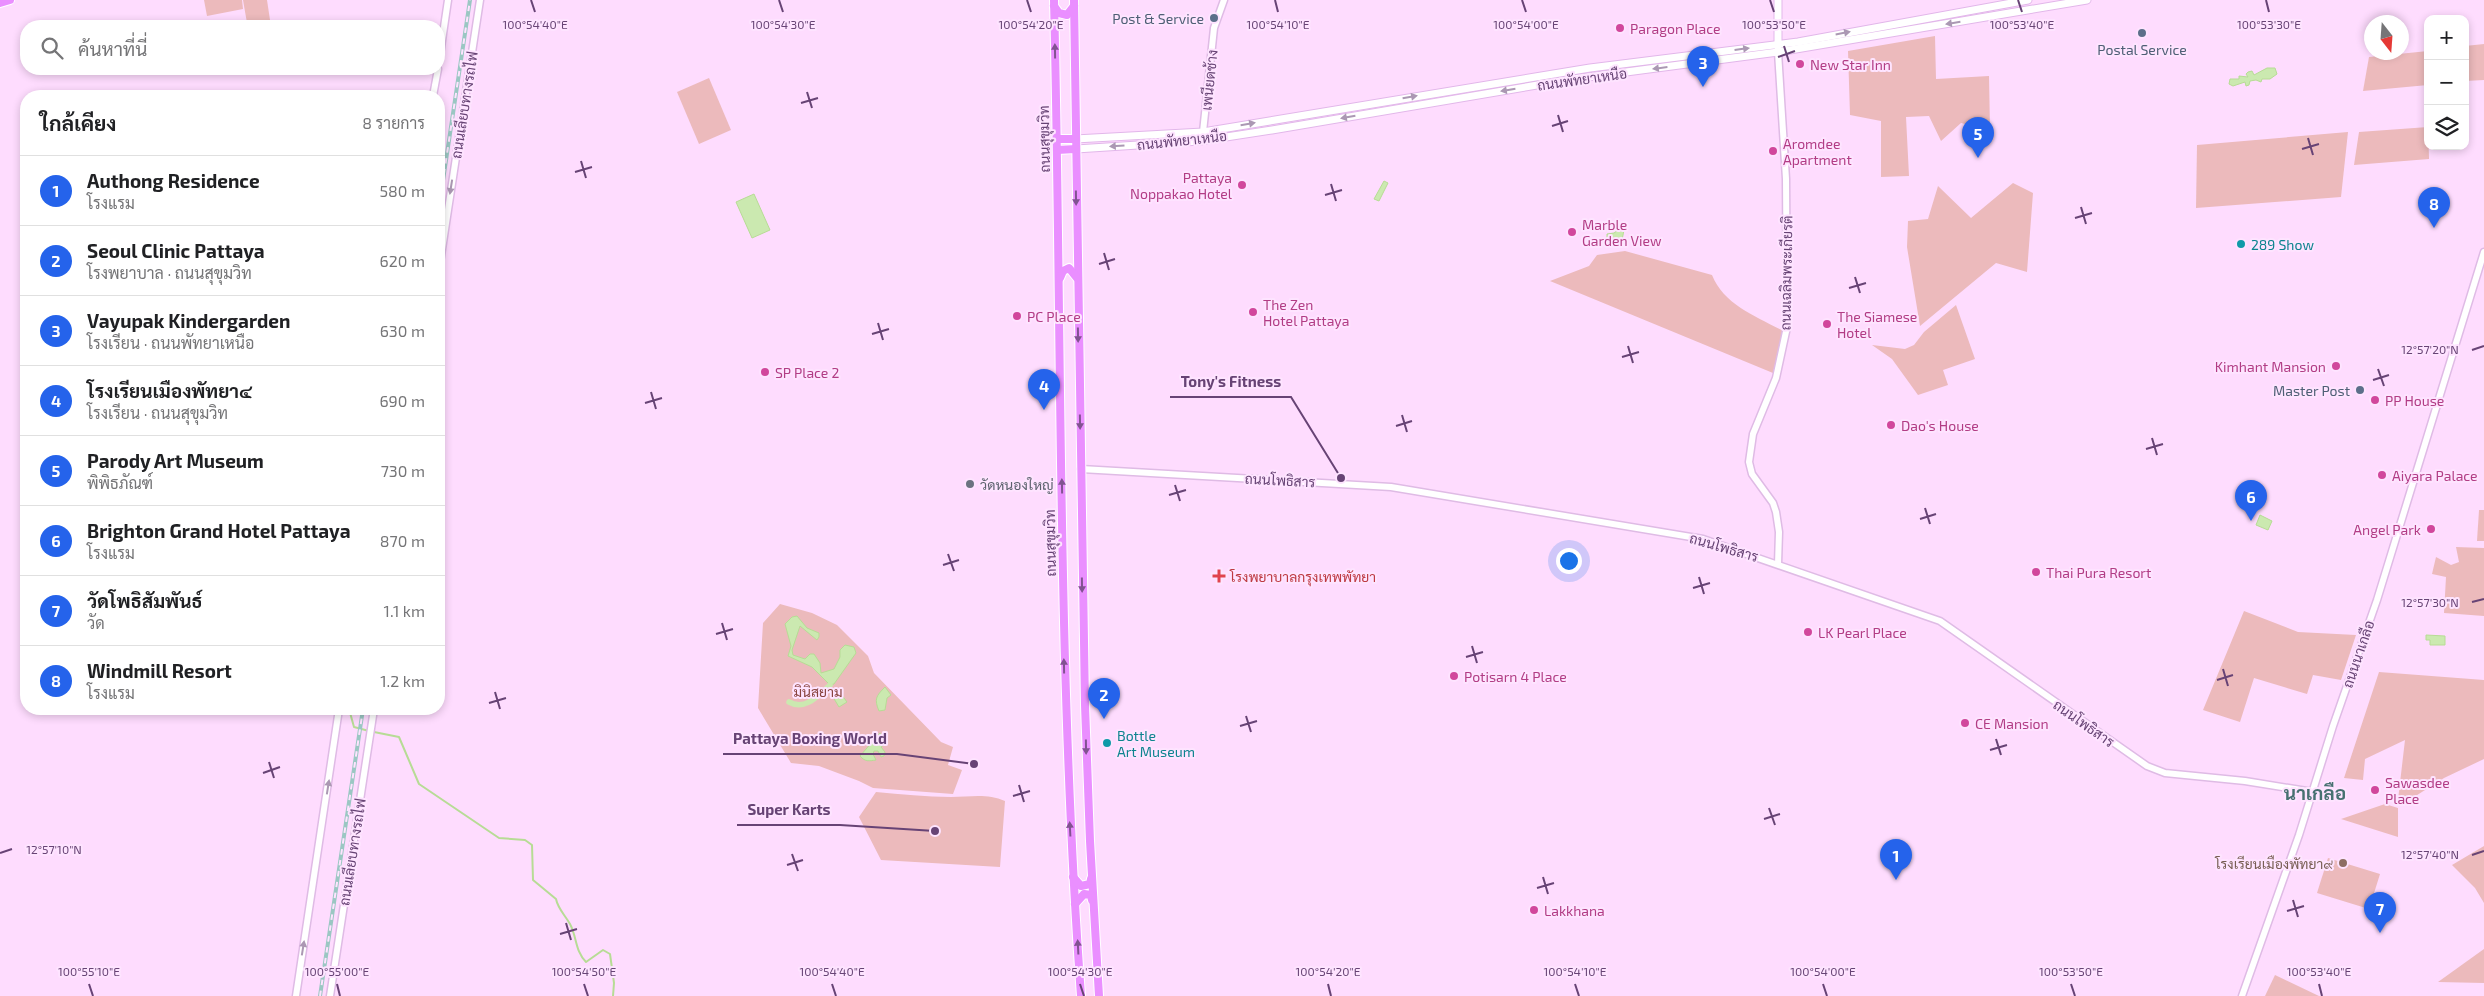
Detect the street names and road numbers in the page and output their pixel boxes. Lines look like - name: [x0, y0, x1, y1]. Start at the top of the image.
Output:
- street label: เพนียดช้าง: [1197, 49, 1221, 111]
- street label: ถนนเลียบทางรถไฟ: [447, 50, 481, 160]
- street label: ถนนพัทยาเหนือ: [1536, 64, 1628, 94]
- street label: ถนนสุขุมวิท: [1035, 105, 1055, 173]
- street label: ถนนพัทยาเหนือ: [1136, 127, 1228, 153]
- street label: ถนนเฉลิมพระเกียรติ: [1776, 215, 1796, 331]
- street label: ถนนโพธิสาร: [1244, 470, 1316, 490]
- street label: ถนนสุขุมวิท: [1041, 509, 1061, 577]
- street label: ถนนโพธิสาร: [1688, 529, 1760, 565]
- street label: ถนนนาเกลือ: [2338, 618, 2378, 690]
- street label: ถนนโพธิสาร: [2050, 696, 2118, 750]
- street label: ถนนเลียบทางรถไฟ: [335, 797, 369, 907]

